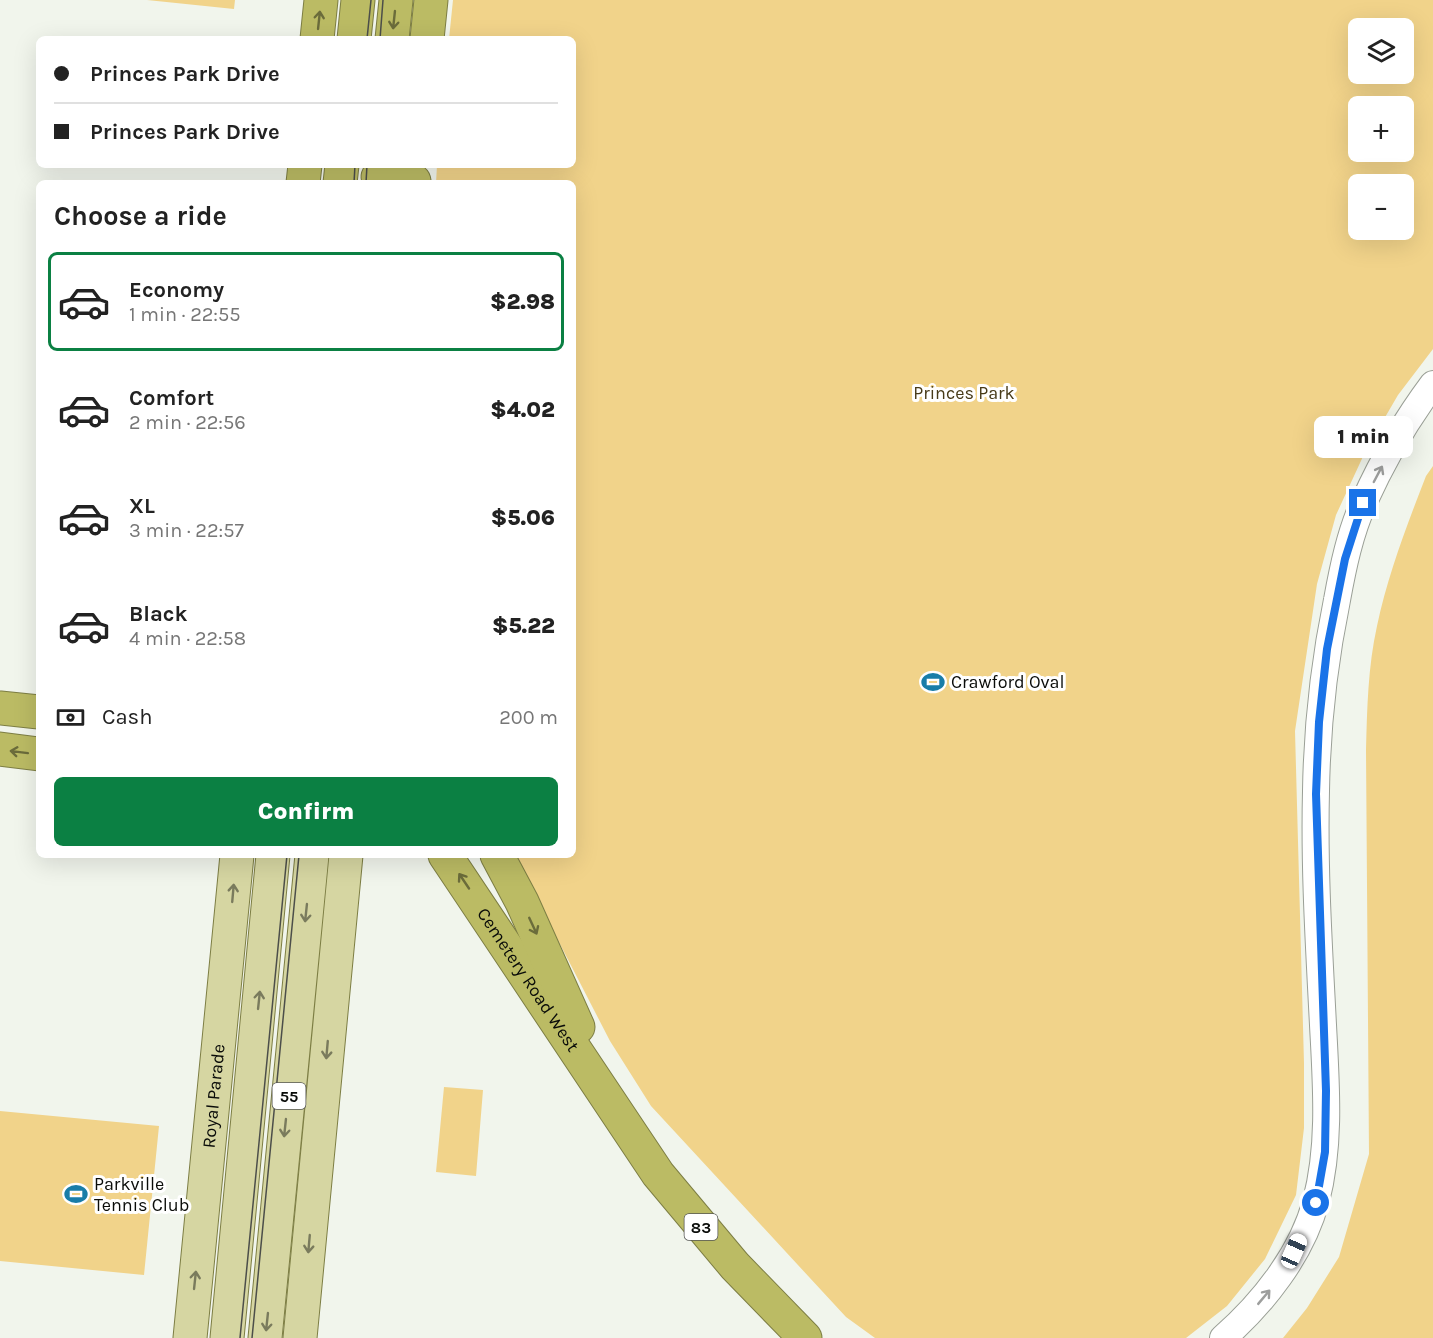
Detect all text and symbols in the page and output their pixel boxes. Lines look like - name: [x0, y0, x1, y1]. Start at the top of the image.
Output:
- one-way arrow: [388, 9, 399, 29]
- one-way arrow: [314, 10, 325, 30]
- map controls: [1348, 18, 1414, 240]
- button: layers: [1348, 18, 1414, 84]
- text: Princes Park Drive: [90, 61, 280, 87]
- button: +: [1348, 96, 1414, 162]
- text: Princes Park Drive: [90, 119, 280, 145]
- button: −: [1348, 174, 1414, 240]
- text: Choose a ride: [54, 200, 227, 232]
- icon: car: [57, 275, 111, 329]
- text: Economy: [129, 277, 224, 303]
- text: $2.98: [490, 289, 555, 315]
- text: 1 min · 22:55: [129, 303, 241, 326]
- park label: Princes Park: [913, 382, 1015, 404]
- icon: car: [57, 383, 111, 437]
- text: Comfort: [129, 385, 214, 411]
- text: $4.02: [490, 397, 555, 423]
- text: 2 min · 22:56: [129, 411, 246, 434]
- callout: 1 min: [1314, 416, 1412, 458]
- text: 1 min: [1337, 425, 1390, 448]
- one-way arrow: [1373, 466, 1384, 484]
- route end: [1349, 489, 1376, 516]
- icon: car: [57, 491, 111, 545]
- text: XL: [129, 493, 155, 519]
- text: $5.06: [491, 505, 555, 531]
- text: 3 min · 22:57: [129, 519, 244, 542]
- icon: car: [57, 599, 111, 653]
- text: Black: [129, 601, 188, 627]
- text: $5.22: [492, 613, 555, 639]
- text: 4 min · 22:58: [129, 627, 246, 650]
- sports icon: Crawford Oval: [920, 669, 946, 695]
- place label: Crawford Oval: [951, 671, 1065, 693]
- icon: cash: [54, 701, 87, 734]
- text: Cash: [102, 704, 152, 730]
- text: 200 m: [499, 706, 558, 729]
- one-way arrow: [10, 746, 30, 757]
- button: Confirm: [54, 777, 558, 846]
- one-way arrow: [458, 873, 470, 890]
- one-way arrow: [228, 883, 239, 903]
- one-way arrow: [300, 903, 311, 923]
- street label: Cemetery Road West: [472, 904, 584, 1056]
- one-way arrow: [527, 917, 539, 935]
- one-way arrow: [254, 990, 265, 1010]
- one-way arrow: [321, 1039, 332, 1059]
- street label: Royal Parade: [198, 1043, 230, 1149]
- road number: 55: [272, 1083, 306, 1109]
- one-way arrow: [279, 1118, 290, 1138]
- place label: Parkville Tennis Club: [94, 1173, 189, 1216]
- sports icon: Parkville Tennis Club: [63, 1181, 89, 1207]
- route start: [1302, 1189, 1329, 1216]
- road number: 83: [684, 1214, 718, 1240]
- car: [1278, 1231, 1310, 1271]
- one-way arrow: [303, 1234, 314, 1253]
- one-way arrow: [190, 1270, 201, 1290]
- one-way arrow: [1258, 1289, 1271, 1305]
- one-way arrow: [261, 1312, 272, 1332]

